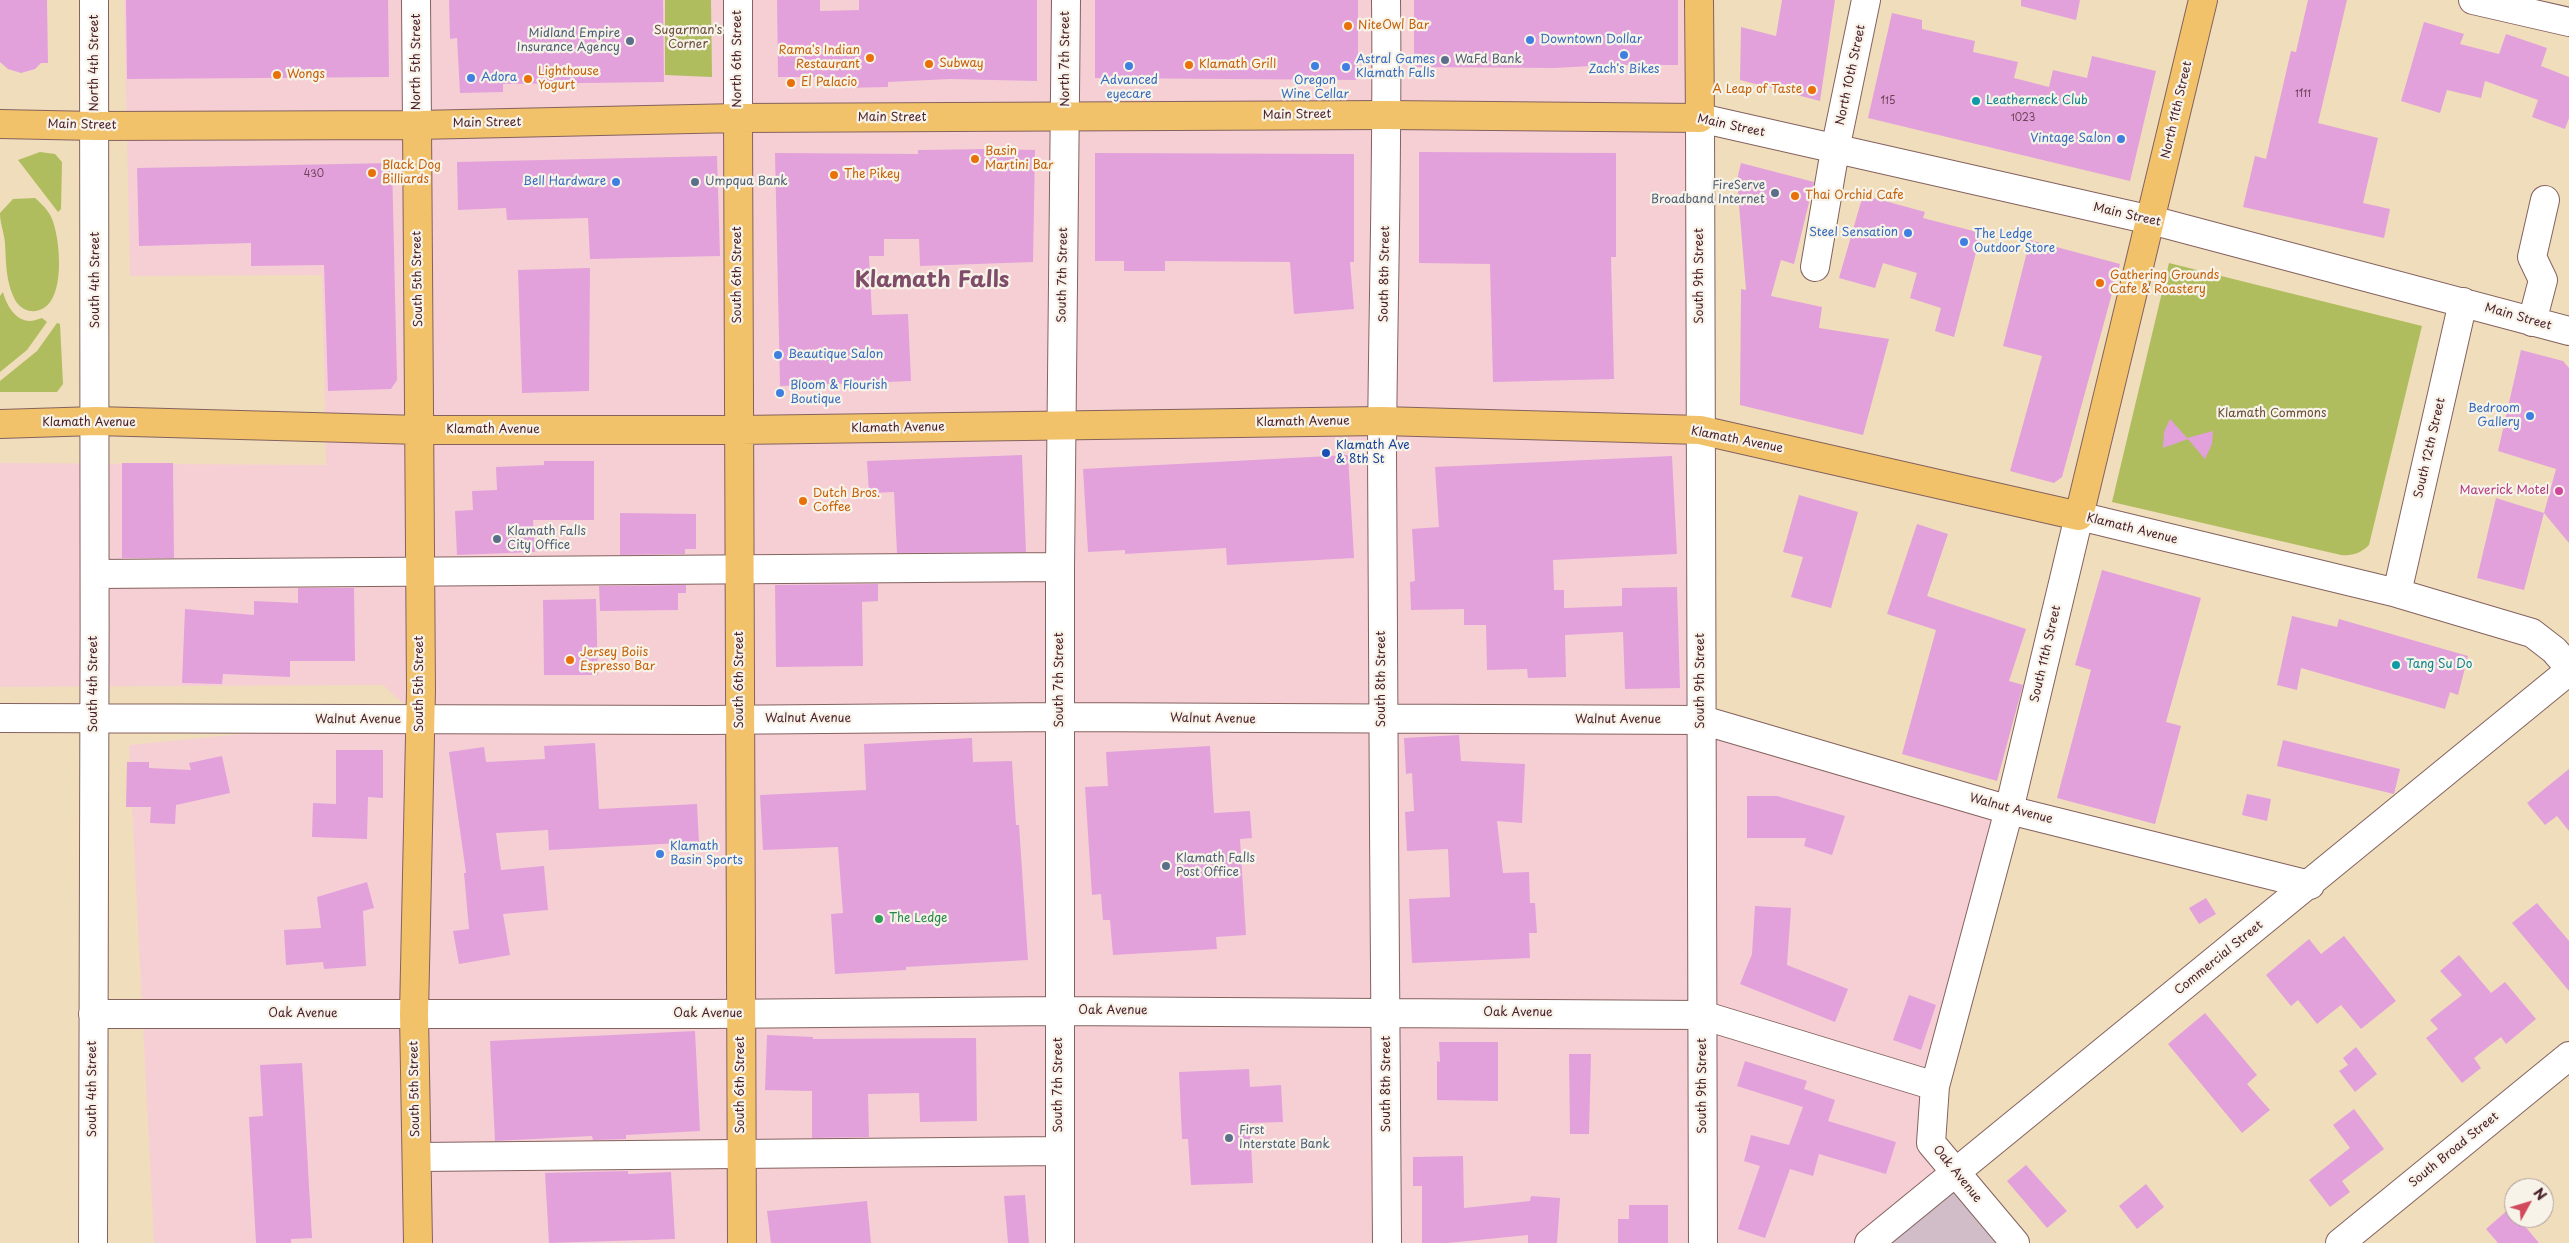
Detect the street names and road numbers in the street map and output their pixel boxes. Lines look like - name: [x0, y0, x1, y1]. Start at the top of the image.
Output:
- street label: North 6th Street: [731, 10, 745, 108]
- street label: North 7th Street: [1059, 11, 1073, 107]
- street label: North 5th Street: [410, 14, 424, 110]
- street label: North 4th Street: [88, 15, 102, 111]
- street label: North 10th Street: [1833, 23, 1869, 127]
- street label: North 11th Street: [2159, 60, 2195, 160]
- street label: Main Street: [1263, 107, 1331, 123]
- street label: Main Street: [858, 111, 926, 125]
- street label: Main Street: [1696, 112, 1766, 140]
- street label: Main Street: [453, 115, 521, 131]
- street label: Main Street: [48, 117, 116, 133]
- street label: Main Street: [2092, 200, 2162, 230]
- street label: South 6th Street: [731, 226, 745, 324]
- street label: South 8th Street: [1377, 226, 1393, 322]
- street label: South 7th Street: [1055, 227, 1071, 323]
- street label: South 9th Street: [1693, 228, 1707, 324]
- street label: South 5th Street: [410, 231, 426, 327]
- street label: South 4th Street: [89, 232, 103, 328]
- street label: Main Street: [2483, 301, 2553, 333]
- street label: South 12th Street: [2411, 396, 2449, 500]
- street label: Klamath Avenue: [1256, 414, 1350, 430]
- street label: Klamath Avenue: [42, 416, 136, 430]
- street label: Klamath Avenue: [851, 420, 945, 436]
- street label: Klamath Avenue: [446, 423, 540, 437]
- street label: Klamath Avenue: [1690, 424, 1784, 456]
- street label: Klamath Avenue: [2085, 511, 2179, 547]
- street label: South 11th Street: [2028, 604, 2064, 704]
- street label: South 6th Street: [733, 631, 747, 729]
- street label: South 8th Street: [1375, 631, 1389, 727]
- street label: South 7th Street: [1053, 632, 1067, 728]
- street label: South 9th Street: [1694, 633, 1708, 729]
- street label: South 4th Street: [87, 636, 101, 732]
- street label: South 5th Street: [413, 636, 427, 732]
- street label: Walnut Avenue: [1170, 711, 1256, 727]
- street label: Walnut Avenue: [765, 712, 851, 726]
- street label: Walnut Avenue: [315, 713, 401, 727]
- street label: Walnut Avenue: [1575, 713, 1661, 727]
- street label: Walnut Avenue: [1968, 791, 2054, 827]
- street label: Commercial Street: [2172, 918, 2266, 998]
- street label: Oak Avenue: [1078, 1004, 1148, 1018]
- street label: Oak Avenue: [1483, 1006, 1553, 1020]
- street label: Oak Avenue: [268, 1007, 338, 1021]
- street label: Oak Avenue: [673, 1007, 743, 1021]
- street label: South 6th Street: [734, 1036, 748, 1134]
- street label: South 8th Street: [1380, 1036, 1394, 1132]
- street label: South 7th Street: [1052, 1037, 1066, 1133]
- street label: South 9th Street: [1696, 1038, 1710, 1134]
- street label: South 4th Street: [86, 1041, 100, 1137]
- street label: South 5th Street: [407, 1041, 423, 1137]
- street label: South Broad Street: [2406, 1109, 2502, 1191]
- street label: Oak Avenue: [1930, 1143, 1984, 1205]

